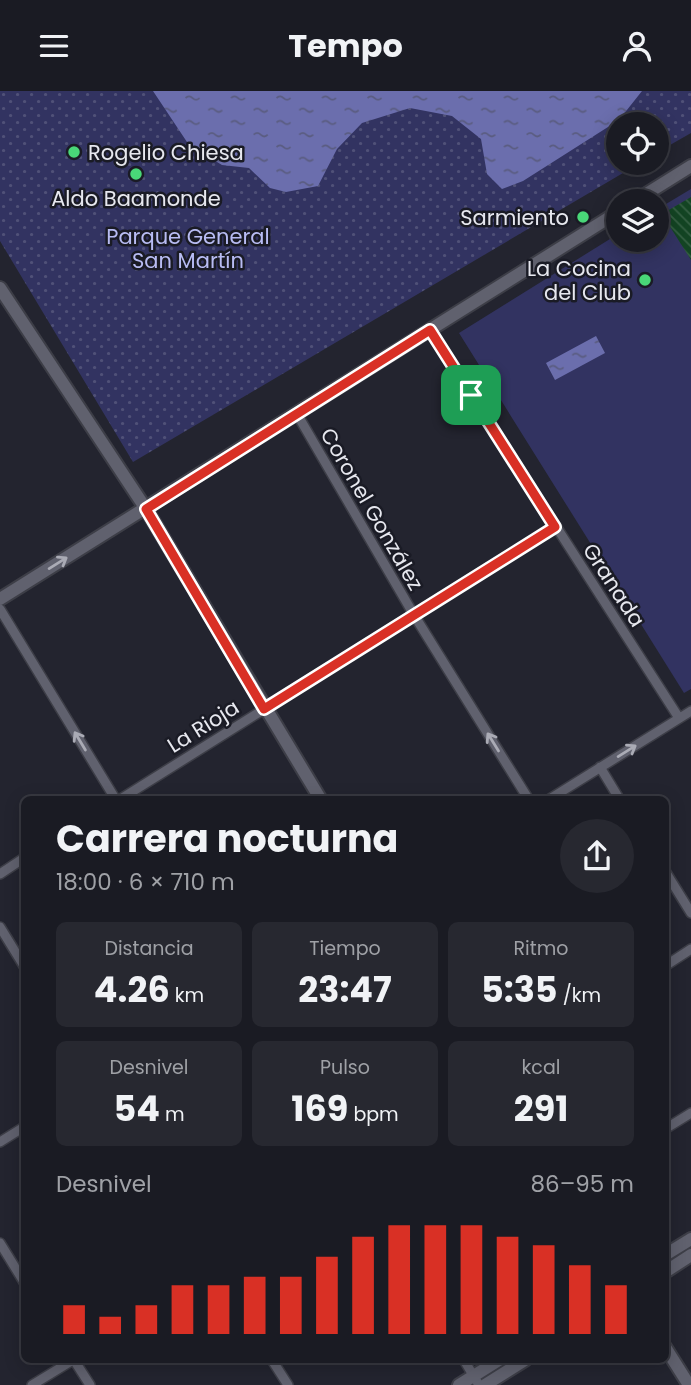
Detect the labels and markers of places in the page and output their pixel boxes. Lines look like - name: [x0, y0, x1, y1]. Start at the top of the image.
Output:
- place label: Rogelio Chiesa: [88, 138, 244, 167]
- marker: Rogelio Chiesa: [66, 144, 82, 160]
- marker: Aldo Baamonde: [128, 166, 144, 182]
- place label: Aldo Baamonde: [51, 184, 221, 213]
- place label: Sarmiento: [460, 203, 569, 232]
- marker: Sarmiento: [575, 209, 591, 225]
- place label: La Cocina del Club: [527, 254, 631, 307]
- marker: La Cocina del Club: [637, 272, 653, 288]
- pin: [441, 365, 501, 425]

